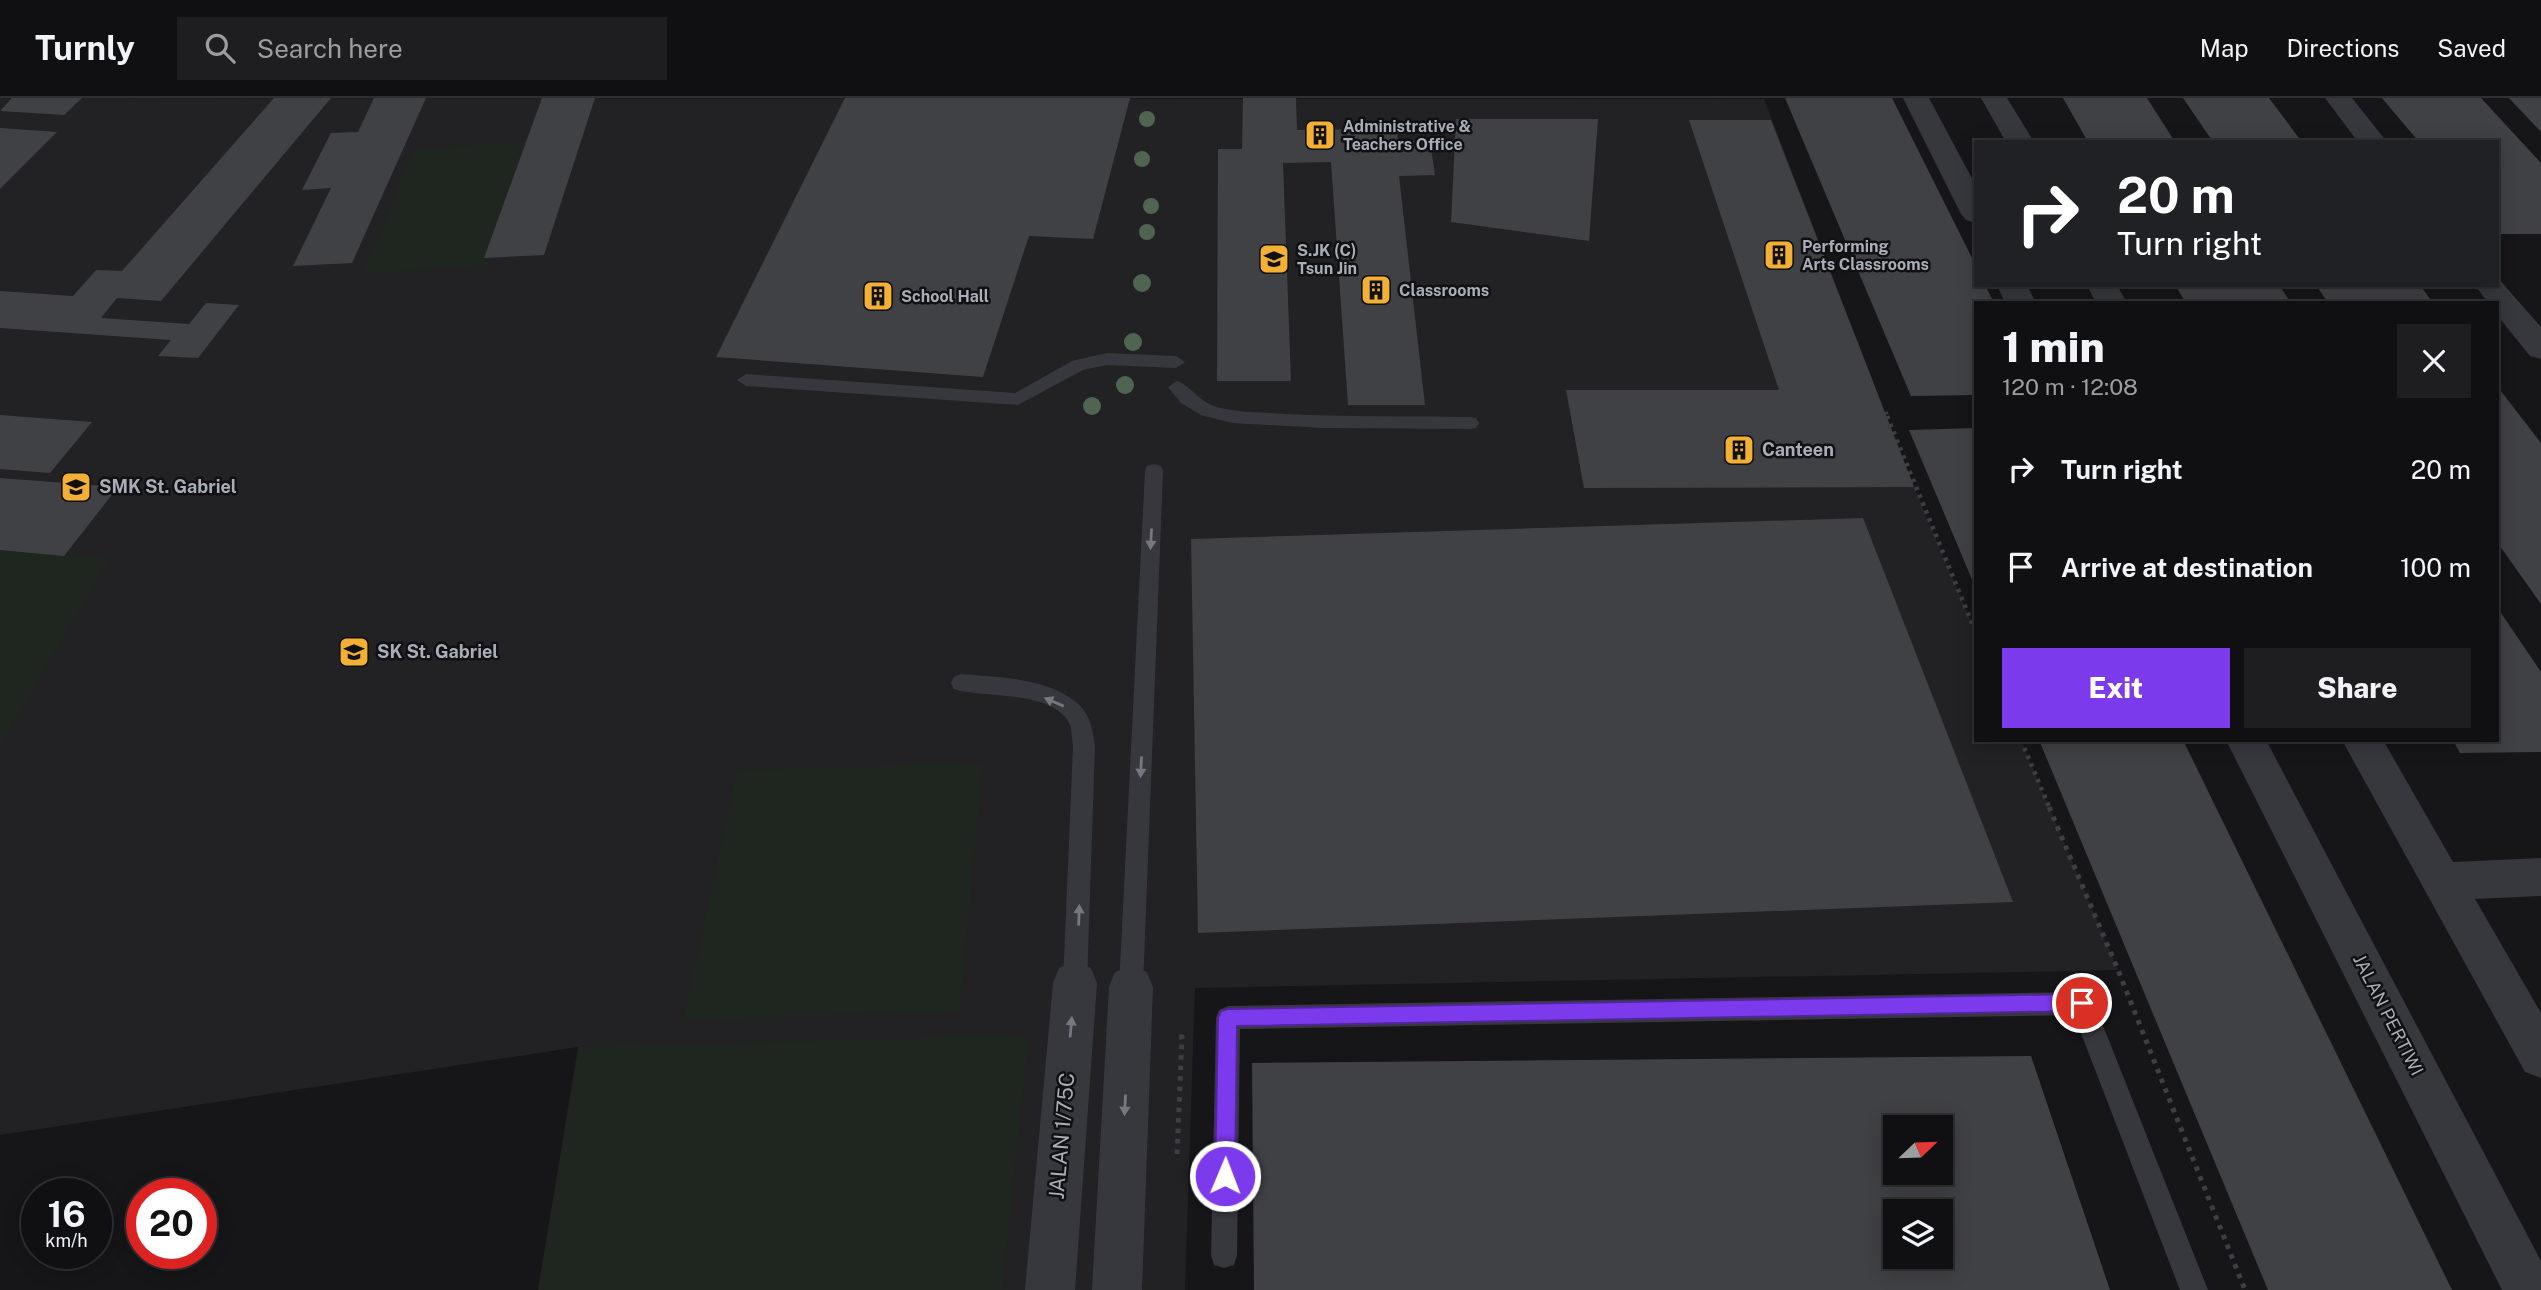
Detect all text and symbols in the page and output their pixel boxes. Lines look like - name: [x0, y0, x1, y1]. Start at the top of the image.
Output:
- search box: [177, 17, 667, 80]
- text: Turnly: [35, 29, 135, 67]
- icon: search: [201, 29, 239, 67]
- text: Search here: [257, 33, 403, 64]
- text: Map: [2200, 34, 2249, 62]
- text: Directions: [2287, 34, 2399, 62]
- text: Saved: [2437, 34, 2506, 62]
- place label: Administrative & Teachers Office: [1343, 117, 1471, 154]
- building icon: Administrative & Teachers Office: [1303, 118, 1337, 152]
- text: 20 m: [2117, 166, 2235, 224]
- icon: right: [2002, 168, 2093, 259]
- text: Turn right: [2117, 225, 2262, 262]
- place label: Performing Arts Classrooms: [1802, 237, 1929, 274]
- building icon: Performing Arts Classrooms: [1762, 238, 1796, 272]
- place label: S.JK (C) Tsun Jin: [1297, 241, 1357, 278]
- school or university icon: S.JK (C) Tsun Jin: [1257, 242, 1291, 276]
- building icon: Classrooms: [1359, 273, 1393, 307]
- building icon: School Hall: [861, 279, 895, 313]
- place label: Classrooms: [1399, 281, 1489, 300]
- place label: School Hall: [901, 287, 989, 306]
- text: 1 min: [2002, 322, 2105, 371]
- button: close: [2397, 324, 2471, 398]
- text: 120 m · 12:08: [2002, 373, 2138, 400]
- building icon: Canteen: [1722, 433, 1756, 467]
- place label: Canteen: [1762, 439, 1834, 460]
- icon: right: [2002, 450, 2040, 488]
- text: Turn right: [2061, 454, 2183, 485]
- text: 20 m: [2411, 454, 2471, 485]
- school or university icon: SMK St. Gabriel: [59, 470, 93, 504]
- place label: SMK St. Gabriel: [99, 476, 237, 497]
- one-way arrow: [1146, 528, 1157, 550]
- icon: arrive: [2002, 548, 2040, 586]
- text: Arrive at destination: [2061, 552, 2313, 583]
- text: 100 m: [2400, 552, 2471, 583]
- school or university icon: SK St. Gabriel: [337, 635, 371, 669]
- place label: SK St. Gabriel: [377, 641, 498, 662]
- button: Exit: [2002, 648, 2230, 728]
- button: Share: [2244, 648, 2471, 728]
- one-way arrow: [1043, 696, 1064, 707]
- one-way arrow: [1135, 756, 1146, 778]
- one-way arrow: [1073, 904, 1085, 926]
- street label: JALAN PERTIWI: [2349, 951, 2428, 1079]
- pin: [2052, 973, 2112, 1033]
- icon: arrive: [2063, 984, 2101, 1022]
- one-way arrow: [1066, 1015, 1077, 1037]
- street label: JALAN 1/75C: [1044, 1072, 1079, 1200]
- one-way arrow: [1120, 1094, 1131, 1116]
- north arrow: [1883, 1115, 1953, 1185]
- map controls: [1883, 1115, 1953, 1269]
- position arrow: [1188, 1139, 1262, 1213]
- speed limit sign: 20: [126, 1178, 217, 1269]
- text: 16: [47, 1194, 86, 1235]
- button: layers: [1883, 1199, 1953, 1269]
- text: km/h: [45, 1230, 88, 1251]

